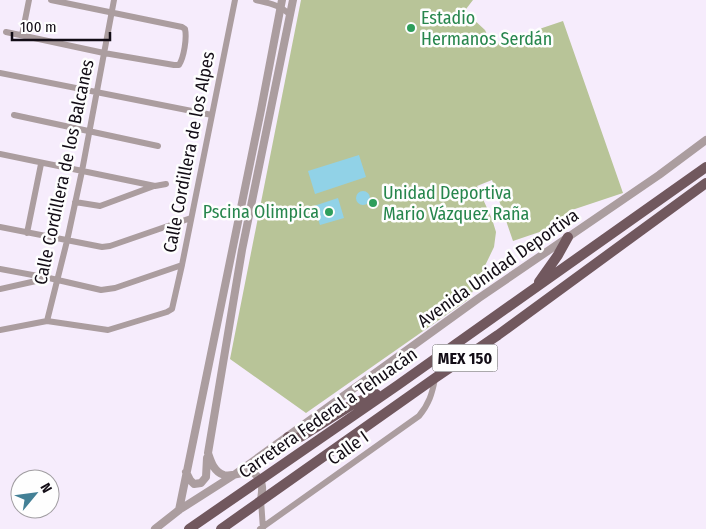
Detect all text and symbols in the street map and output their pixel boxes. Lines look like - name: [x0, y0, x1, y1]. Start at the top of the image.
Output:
- place label: Estadio Hermanos Serdán: [421, 7, 552, 50]
- scale bar: [12, 10, 110, 42]
- text: 100 m: [20, 18, 57, 36]
- marker: Estadio Hermanos Serdán: [405, 22, 417, 34]
- street label: Calle Cordillera de los Alpes: [159, 49, 219, 255]
- street label: Calle Cordillera de los Balcanes: [29, 57, 99, 287]
- place label: Unidad Deportiva Mario Vázquez Raña: [383, 182, 529, 225]
- marker: Unidad Deportiva Mario Vázquez Raña: [367, 197, 379, 209]
- place label: Pscina Olimpica: [203, 201, 319, 223]
- street label: Avenida Unidad Deportiva: [413, 204, 583, 332]
- marker: Pscina Olimpica: [323, 206, 335, 218]
- street label: Carretera Federal a Tehuacán: [234, 343, 422, 483]
- road number: MEX 150: [432, 344, 498, 372]
- street label: Calle I: [323, 426, 373, 470]
- north arrow: [10, 469, 60, 519]
- text: N: [36, 480, 55, 496]

